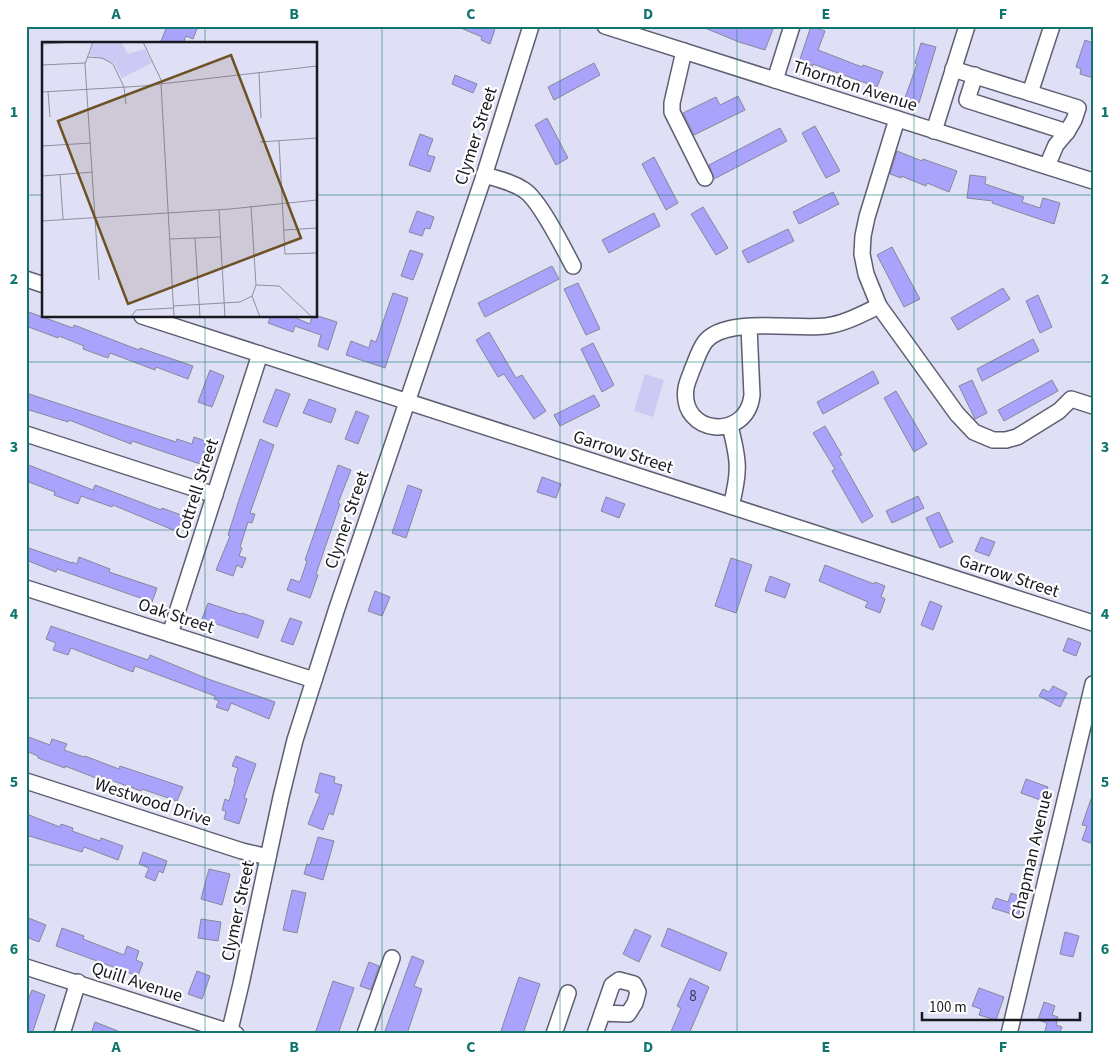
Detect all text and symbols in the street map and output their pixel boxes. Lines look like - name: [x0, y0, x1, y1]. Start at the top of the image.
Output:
- text: A: [110, 3, 121, 25]
- text: B: [289, 3, 299, 25]
- text: C: [466, 3, 476, 25]
- text: D: [643, 3, 653, 25]
- text: E: [822, 3, 830, 25]
- text: F: [999, 3, 1007, 25]
- inset map: [42, 42, 318, 318]
- street label: Thornton Avenue: [789, 54, 921, 118]
- street label: Clymer Street: [448, 84, 504, 188]
- text: 1: [10, 101, 18, 123]
- text: 1: [1101, 101, 1109, 123]
- text: 2: [10, 268, 18, 290]
- text: 2: [1101, 268, 1109, 290]
- street label: Garrow Street: [570, 424, 676, 480]
- street label: Cottrell Street: [169, 435, 225, 543]
- text: 3: [10, 436, 18, 458]
- text: 3: [1101, 436, 1109, 458]
- street label: Clymer Street: [319, 468, 375, 572]
- street label: Garrow Street: [956, 548, 1062, 604]
- street label: Oak Street: [135, 592, 217, 640]
- text: 4: [10, 603, 19, 625]
- text: 4: [1101, 603, 1110, 625]
- text: 5: [10, 771, 18, 793]
- street label: Westwood Drive: [91, 771, 215, 833]
- text: 5: [1101, 771, 1109, 793]
- street label: Chapman Avenue: [1005, 788, 1059, 922]
- street label: Clymer Street: [215, 858, 261, 964]
- text: 6: [10, 938, 18, 960]
- text: 6: [1101, 938, 1109, 960]
- street label: Quill Avenue: [88, 956, 186, 1008]
- house number: 8: [689, 986, 697, 1007]
- scale bar: [922, 990, 1079, 1022]
- text: 100 m: [929, 997, 967, 1018]
- text: A: [110, 1036, 121, 1058]
- text: B: [289, 1036, 299, 1058]
- text: C: [466, 1036, 476, 1058]
- text: D: [643, 1036, 653, 1058]
- text: E: [822, 1036, 830, 1058]
- text: F: [999, 1036, 1007, 1058]

